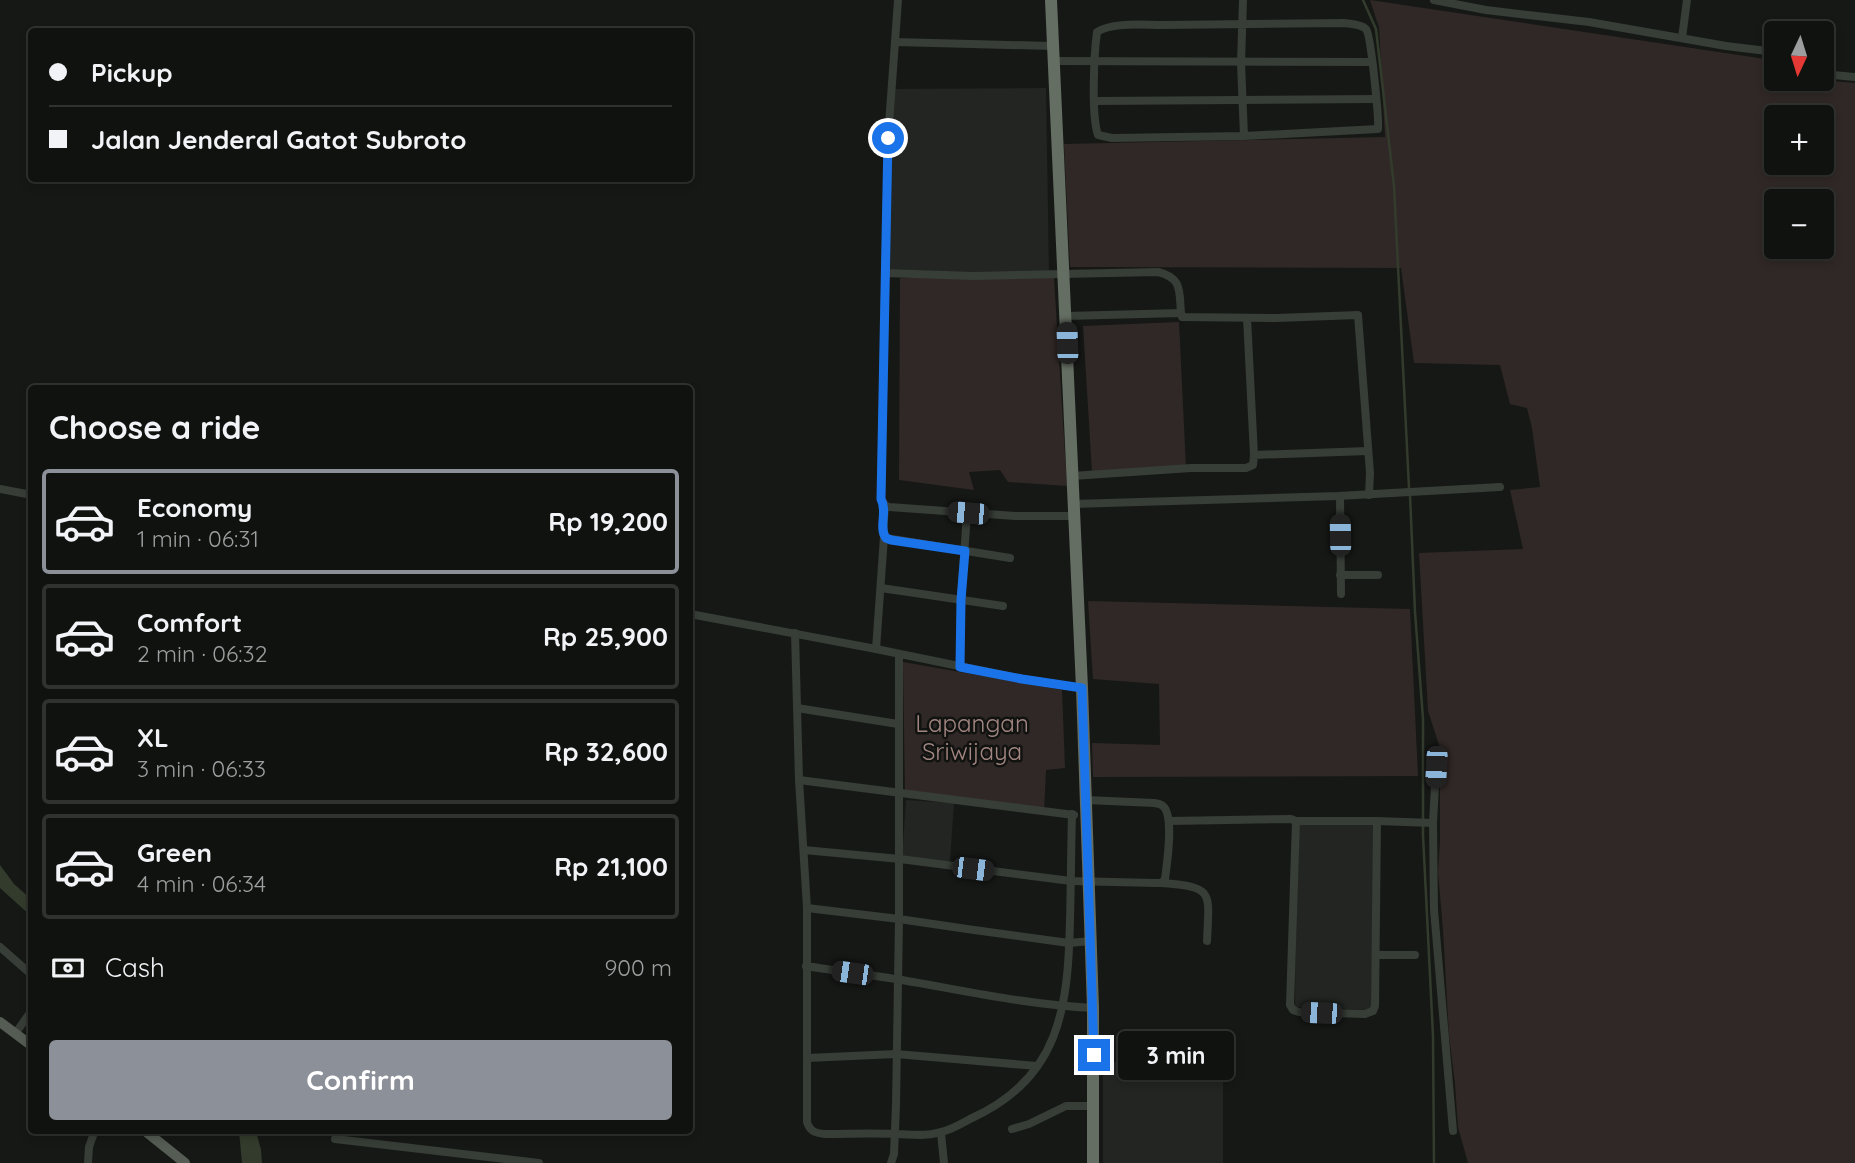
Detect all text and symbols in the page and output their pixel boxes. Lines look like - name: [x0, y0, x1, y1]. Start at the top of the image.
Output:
- north arrow: [1764, 21, 1834, 91]
- map controls: [1764, 21, 1834, 259]
- text: Pickup: [91, 56, 173, 89]
- button: +: [1764, 105, 1834, 175]
- route start: [872, 122, 904, 154]
- text: Jalan Jenderal Gatot Subroto: [91, 123, 466, 156]
- button: −: [1764, 189, 1834, 259]
- car: [1056, 322, 1079, 364]
- text: Choose a ride: [49, 407, 261, 447]
- icon: car: [53, 490, 116, 553]
- text: Economy: [137, 491, 252, 524]
- car: [947, 501, 990, 525]
- text: Rp 19,200: [548, 505, 668, 538]
- car: [1330, 514, 1351, 556]
- text: 1 min · 06:31: [137, 524, 259, 553]
- icon: car: [53, 605, 116, 668]
- text: Comfort: [137, 606, 242, 639]
- text: Rp 25,900: [543, 620, 668, 653]
- text: 2 min · 06:32: [137, 639, 267, 668]
- park label: Lapangan Sriwijaya: [915, 708, 1029, 766]
- icon: car: [53, 720, 116, 783]
- text: XL: [137, 721, 169, 754]
- text: Rp 32,600: [544, 735, 668, 768]
- car: [1425, 745, 1448, 789]
- text: 3 min · 06:33: [137, 754, 266, 783]
- icon: car: [53, 835, 116, 898]
- text: Green: [137, 836, 212, 869]
- text: Rp 21,100: [554, 850, 668, 883]
- car: [951, 856, 996, 882]
- text: 4 min · 06:34: [137, 869, 266, 898]
- icon: cash: [49, 949, 87, 987]
- text: Cash: [105, 951, 165, 984]
- text: 900 m: [605, 953, 672, 982]
- car: [830, 960, 875, 986]
- car: [1300, 1002, 1343, 1024]
- callout: 3 min: [1118, 1030, 1234, 1080]
- route end: [1078, 1039, 1110, 1071]
- button: Confirm: [49, 1040, 672, 1120]
- text: 3 min: [1146, 1041, 1206, 1070]

